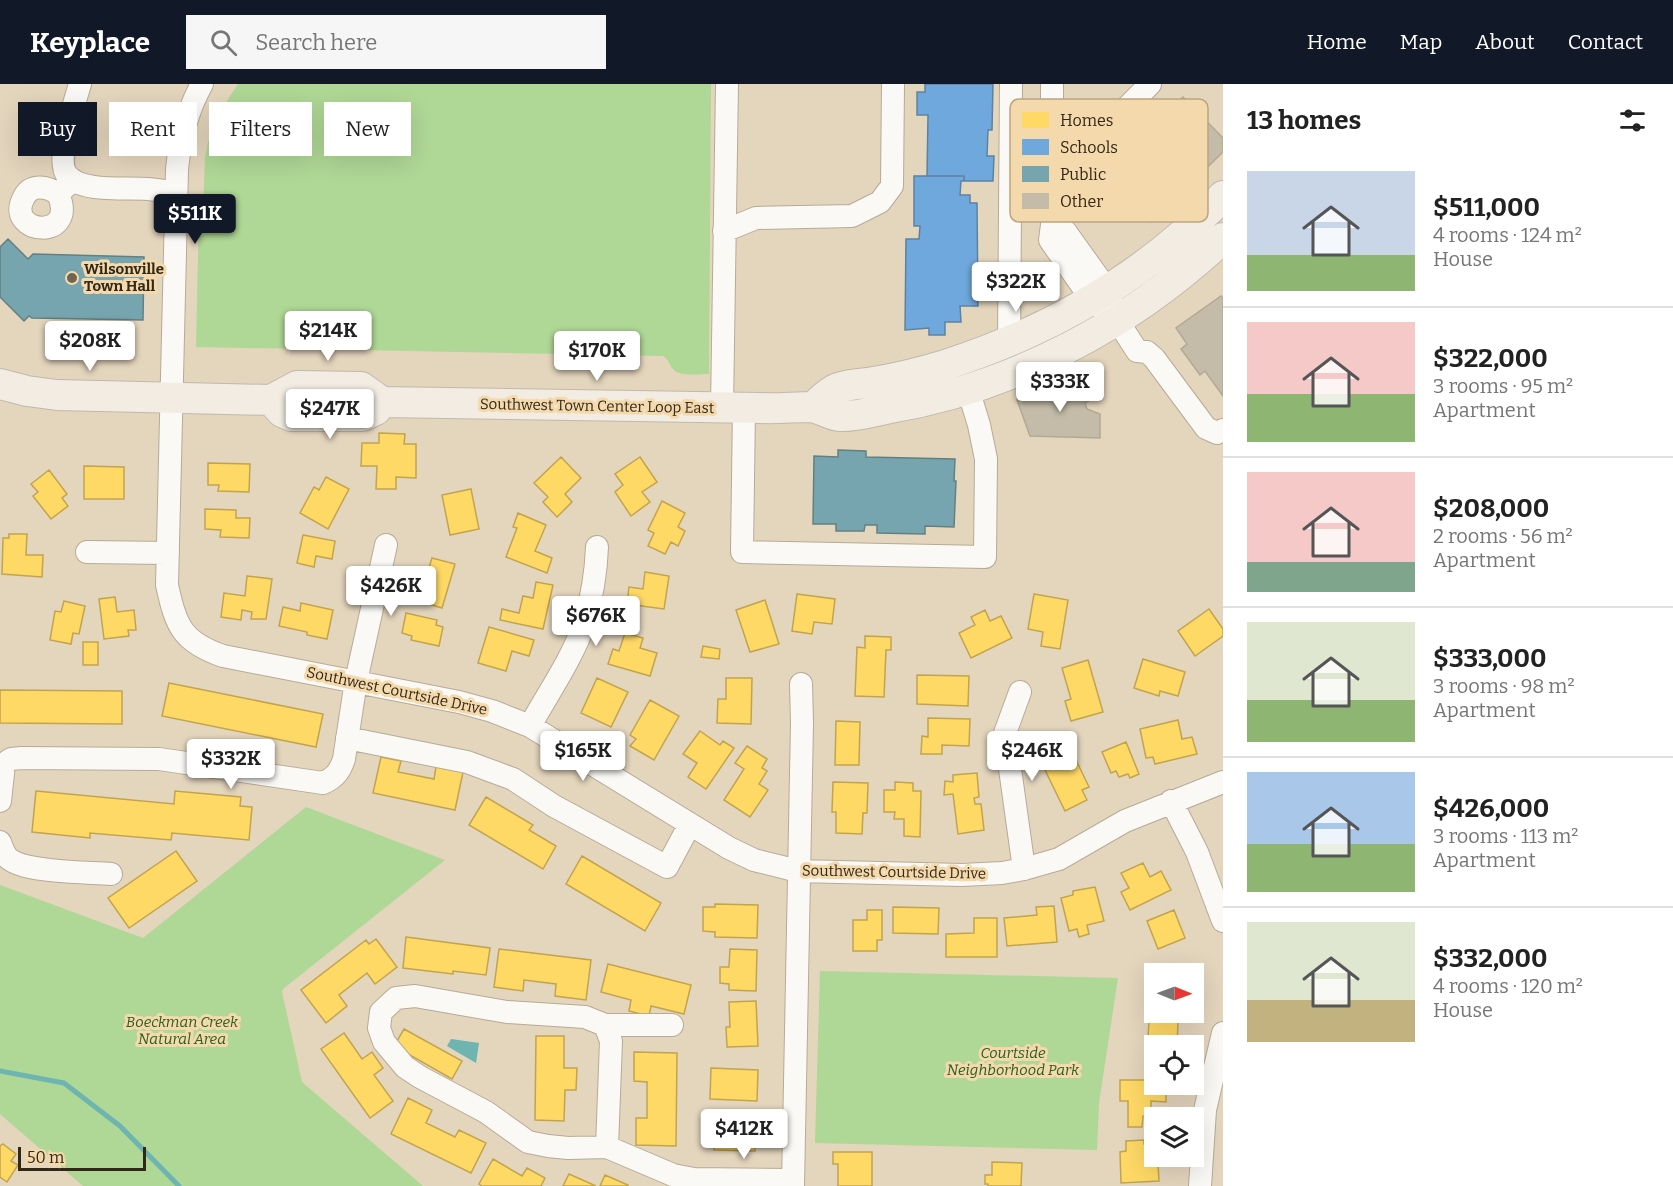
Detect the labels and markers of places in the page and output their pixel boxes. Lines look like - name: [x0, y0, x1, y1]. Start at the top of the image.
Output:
- pin: $511K: [153, 194, 237, 245]
- place label: Wilsonville Town Hall: [84, 260, 164, 295]
- pin: $322K: [974, 262, 1058, 313]
- marker: Wilsonville Town Hall: [65, 271, 79, 285]
- pin: $214K: [286, 311, 370, 362]
- pin: $208K: [48, 321, 132, 372]
- pin: $170K: [555, 331, 639, 382]
- pin: $333K: [1018, 362, 1102, 413]
- pin: $247K: [288, 389, 372, 440]
- pin: $426K: [349, 566, 433, 617]
- pin: $676K: [554, 596, 638, 647]
- pin: $165K: [541, 731, 625, 782]
- pin: $246K: [990, 731, 1074, 782]
- pin: $332K: [189, 739, 273, 790]
- pin: $412K: [702, 1109, 786, 1160]

